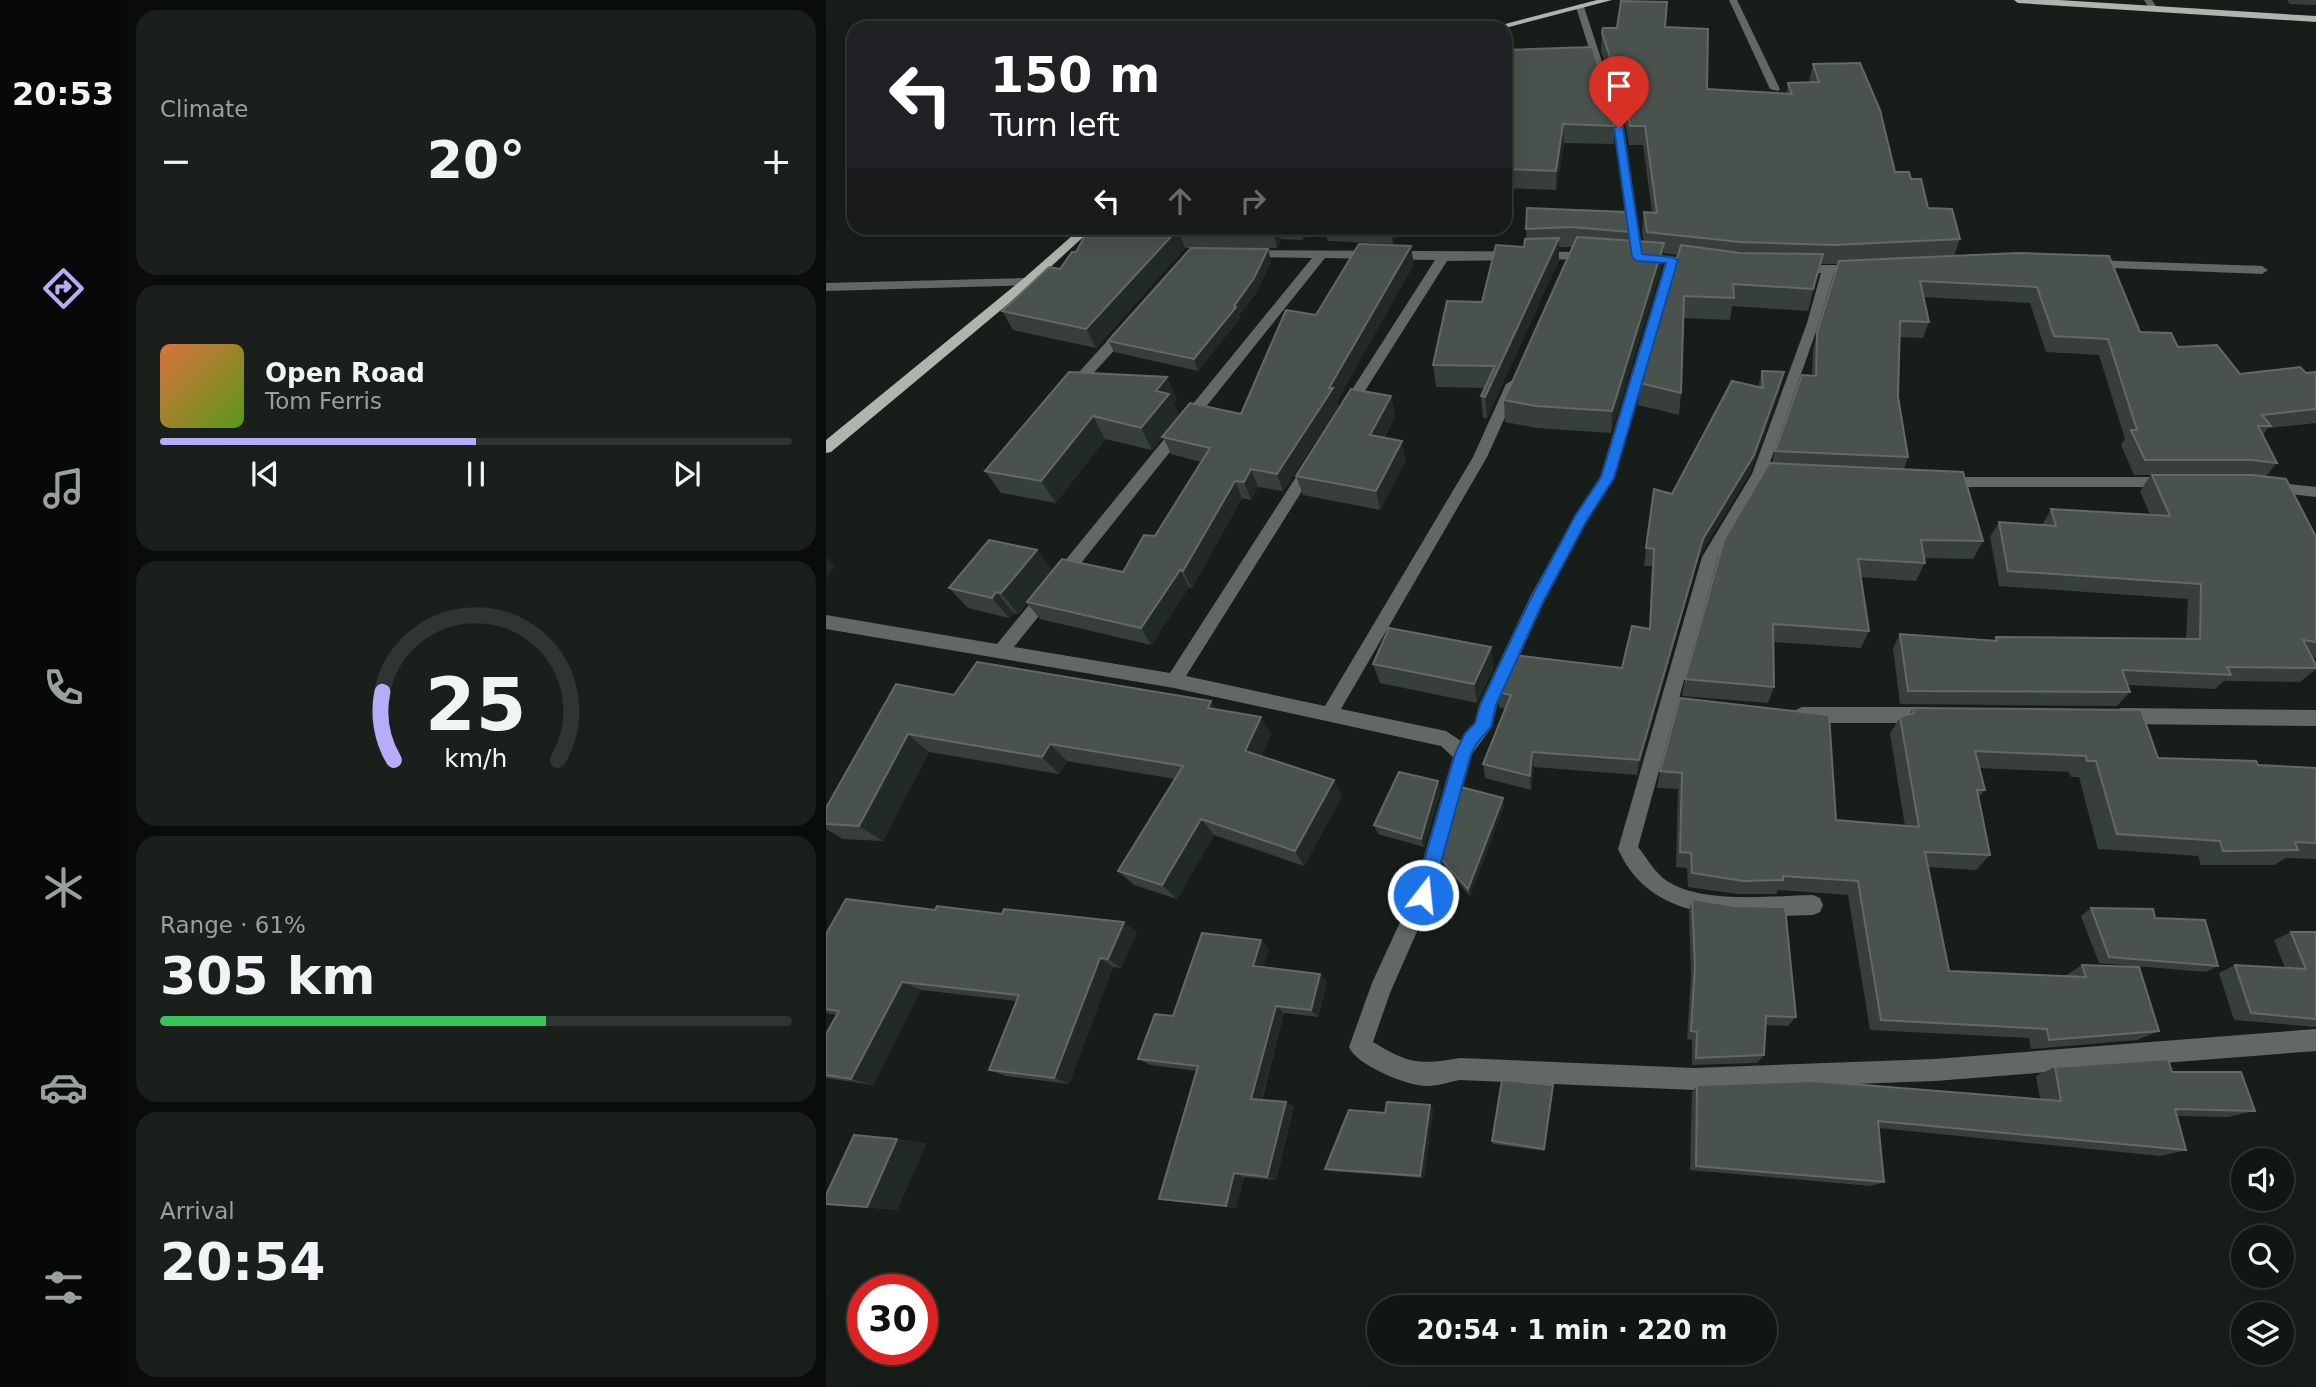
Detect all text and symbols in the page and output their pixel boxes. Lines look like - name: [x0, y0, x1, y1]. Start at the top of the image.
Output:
- text: 150 m: [990, 47, 1160, 104]
- icon: left: [875, 49, 966, 140]
- pin: [1589, 56, 1649, 128]
- icon: arrive: [1600, 67, 1638, 105]
- text: 20:53: [12, 75, 114, 113]
- text: Climate: [160, 96, 249, 122]
- text: Turn left: [990, 106, 1120, 144]
- text: 20°: [427, 130, 525, 190]
- text: −: [160, 139, 192, 183]
- text: +: [760, 139, 792, 183]
- icon: left: [1088, 182, 1126, 220]
- icon: ahead: [1161, 182, 1199, 220]
- icon: right: [1234, 182, 1272, 220]
- icon: directions: [39, 264, 88, 313]
- text: Open Road: [265, 358, 425, 388]
- text: Tom Ferris: [265, 388, 382, 414]
- icon: previous: [246, 455, 284, 493]
- icon: pause: [457, 455, 495, 493]
- icon: next: [668, 455, 706, 493]
- icon: music: [39, 464, 88, 513]
- text: 25: [425, 662, 527, 747]
- icon: phone: [39, 663, 88, 712]
- text: km/h: [444, 743, 508, 772]
- position arrow: [1386, 858, 1460, 932]
- icon: climate: [39, 863, 88, 912]
- text: Range · 61%: [160, 912, 306, 938]
- text: 305 km: [160, 946, 375, 1006]
- icon: car: [39, 1063, 88, 1112]
- map controls: [2231, 1148, 2294, 1365]
- button: sound: [2231, 1148, 2294, 1211]
- text: Arrival: [160, 1198, 235, 1224]
- button: search: [2231, 1225, 2294, 1288]
- text: 20:54: [160, 1232, 326, 1292]
- icon: filters: [39, 1263, 88, 1312]
- speed limit sign: 30: [847, 1274, 938, 1365]
- button: layers: [2231, 1302, 2294, 1365]
- text: 20:54 · 1 min · 220 m: [1417, 1315, 1727, 1345]

